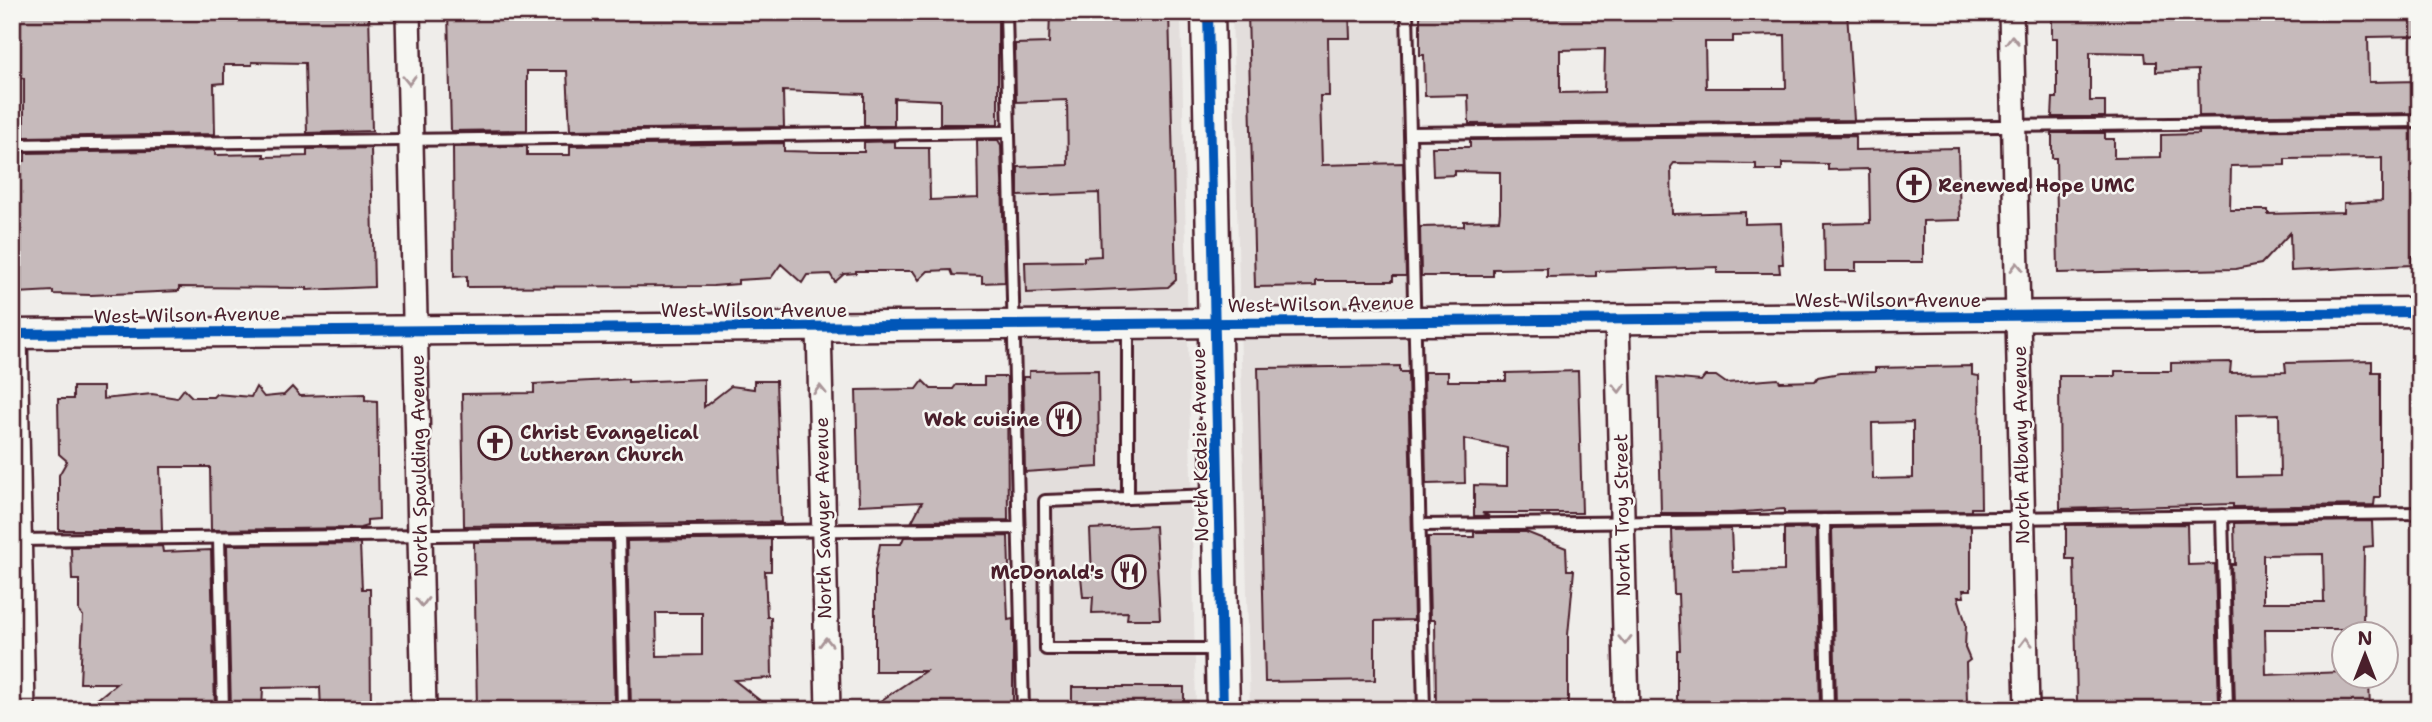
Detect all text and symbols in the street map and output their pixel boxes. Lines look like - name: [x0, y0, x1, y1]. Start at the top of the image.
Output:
- one-way arrow: [2004, 34, 2020, 44]
- one-way arrow: [402, 75, 417, 86]
- church icon: Renewed Hope UMC: [1895, 166, 1933, 204]
- place label: Renewed Hope UMC: [1938, 173, 2135, 198]
- one-way arrow: [2010, 261, 2025, 272]
- street label: West Wilson Avenue: [1795, 288, 1981, 313]
- street label: West Wilson Avenue: [1227, 290, 1415, 318]
- street label: West Wilson Avenue: [661, 298, 847, 323]
- street label: West Wilson Avenue: [93, 301, 281, 329]
- street label: North Albany Avenue: [2007, 345, 2035, 545]
- street label: North Kedzie Avenue: [1186, 348, 1214, 542]
- street label: North Spaulding Avenue: [405, 354, 433, 578]
- one-way arrow: [1611, 382, 1626, 393]
- one-way arrow: [813, 384, 828, 395]
- restaurant icon: Wok cuisine: [1045, 400, 1083, 438]
- place label: Wok cuisine: [924, 407, 1040, 432]
- street label: North Sawyer Avenue: [809, 417, 837, 619]
- place label: Christ Evangelical Lutheran Church: [520, 420, 699, 467]
- church icon: Christ Evangelical Lutheran Church: [476, 424, 514, 462]
- street label: North Troy Street: [1608, 433, 1636, 597]
- restaurant icon: McDonald's: [1110, 553, 1148, 591]
- place label: McDonald's: [991, 560, 1104, 585]
- one-way arrow: [414, 597, 430, 608]
- north arrow: [2330, 620, 2400, 690]
- text: N: [2357, 626, 2373, 651]
- one-way arrow: [1618, 634, 1633, 645]
- one-way arrow: [818, 636, 834, 646]
- one-way arrow: [2018, 636, 2033, 647]

